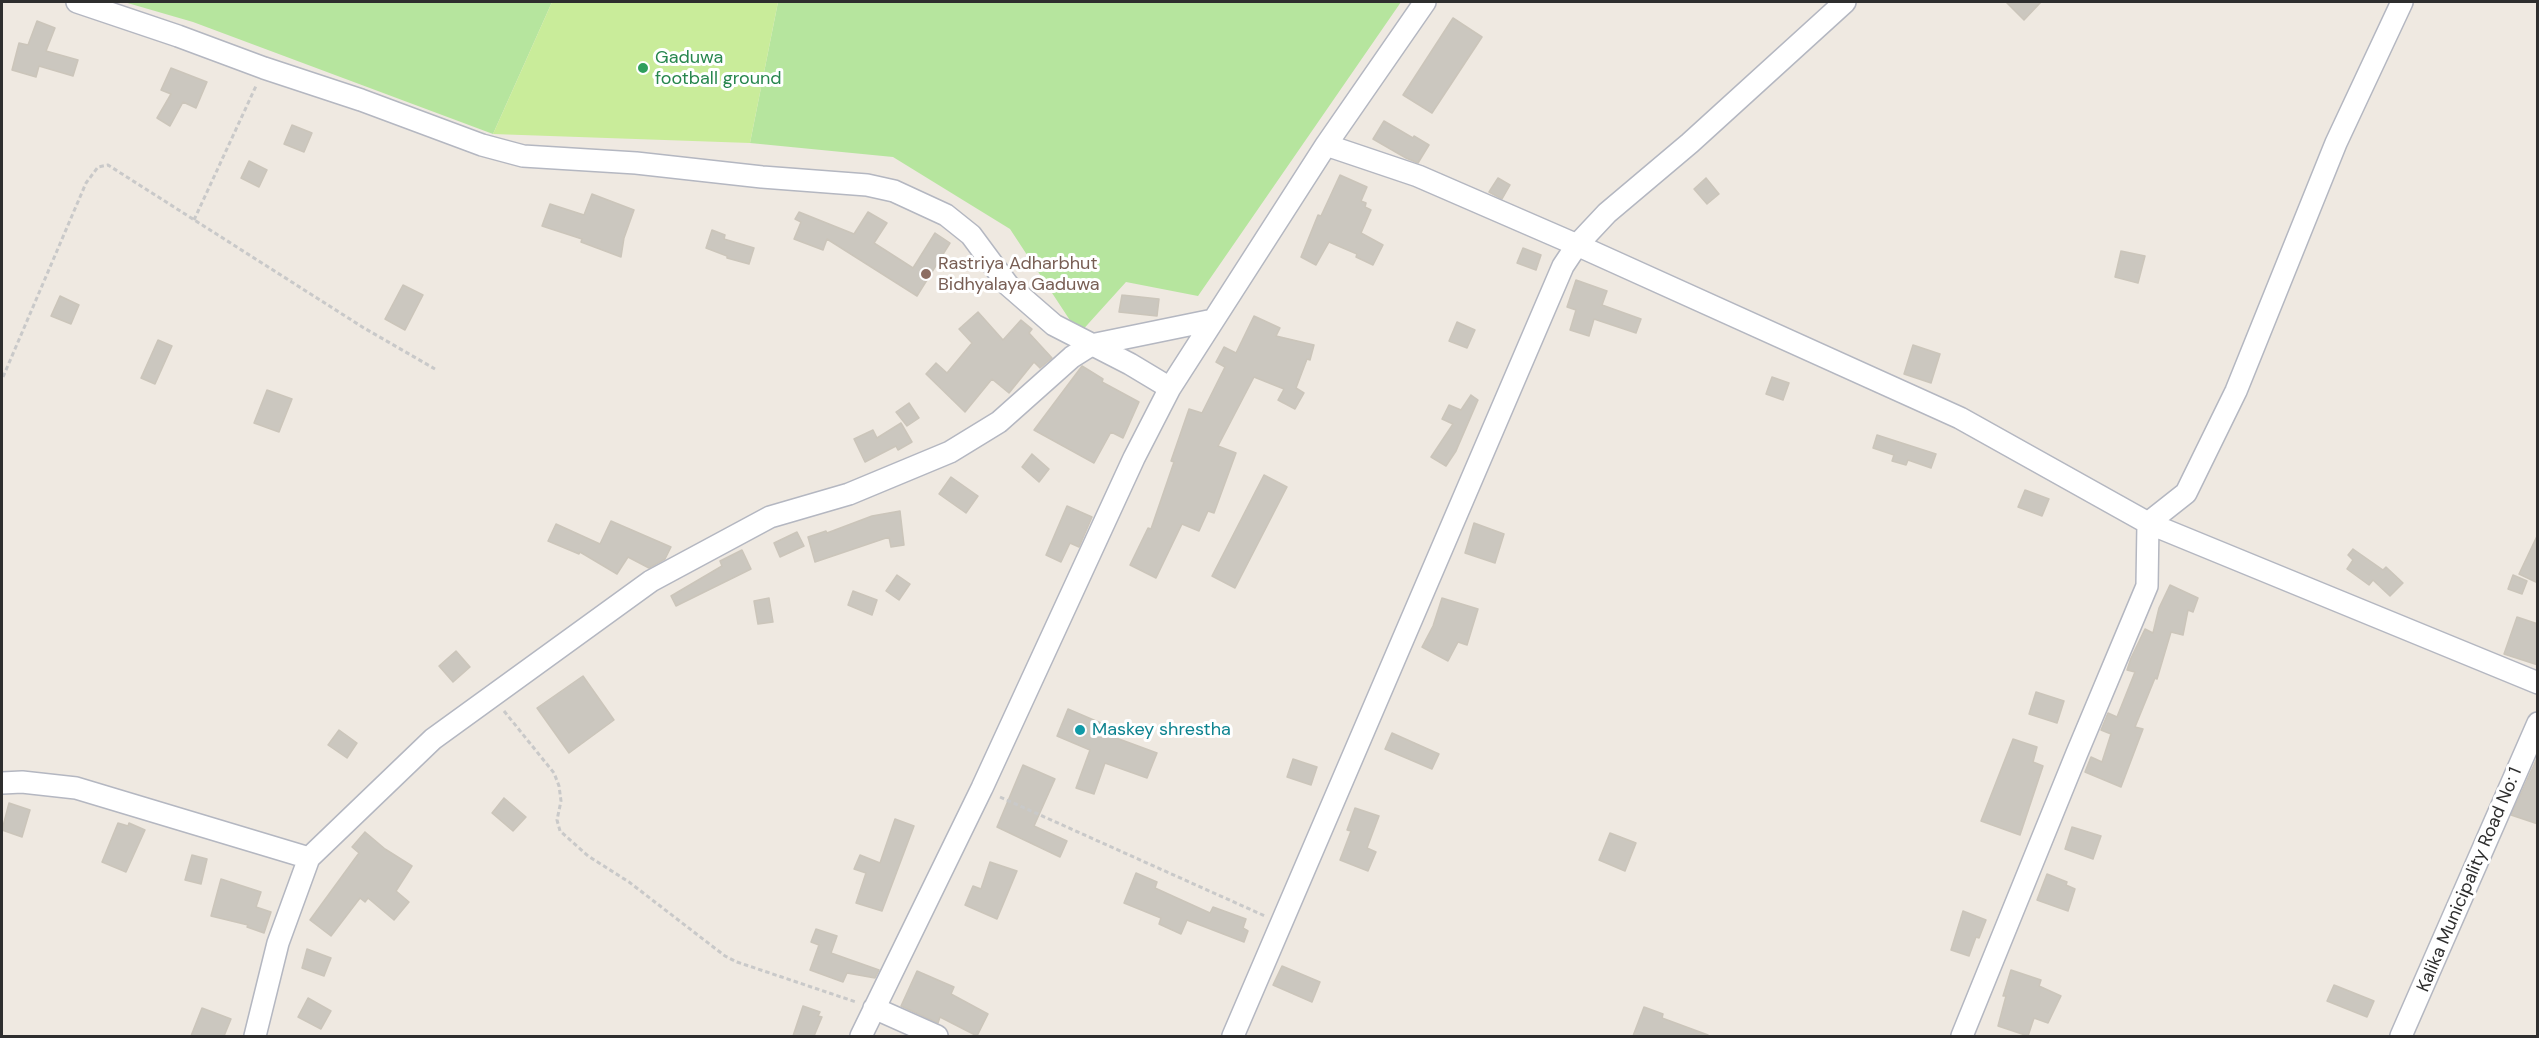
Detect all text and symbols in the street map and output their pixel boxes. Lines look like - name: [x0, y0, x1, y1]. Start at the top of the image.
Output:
- place label: Gaduwa football ground: [655, 47, 782, 90]
- marker: Gaduwa football ground: [636, 61, 650, 75]
- place label: Rastriya Adharbhut Bidhyalaya Gaduwa: [938, 253, 1100, 296]
- marker: Rastriya Adharbhut Bidhyalaya Gaduwa: [919, 267, 933, 281]
- place label: Maskey shrestha: [1092, 719, 1231, 741]
- marker: Maskey shrestha: [1073, 723, 1087, 737]
- street label: Kalika Municipality Road No: 1: [2413, 765, 2527, 995]

